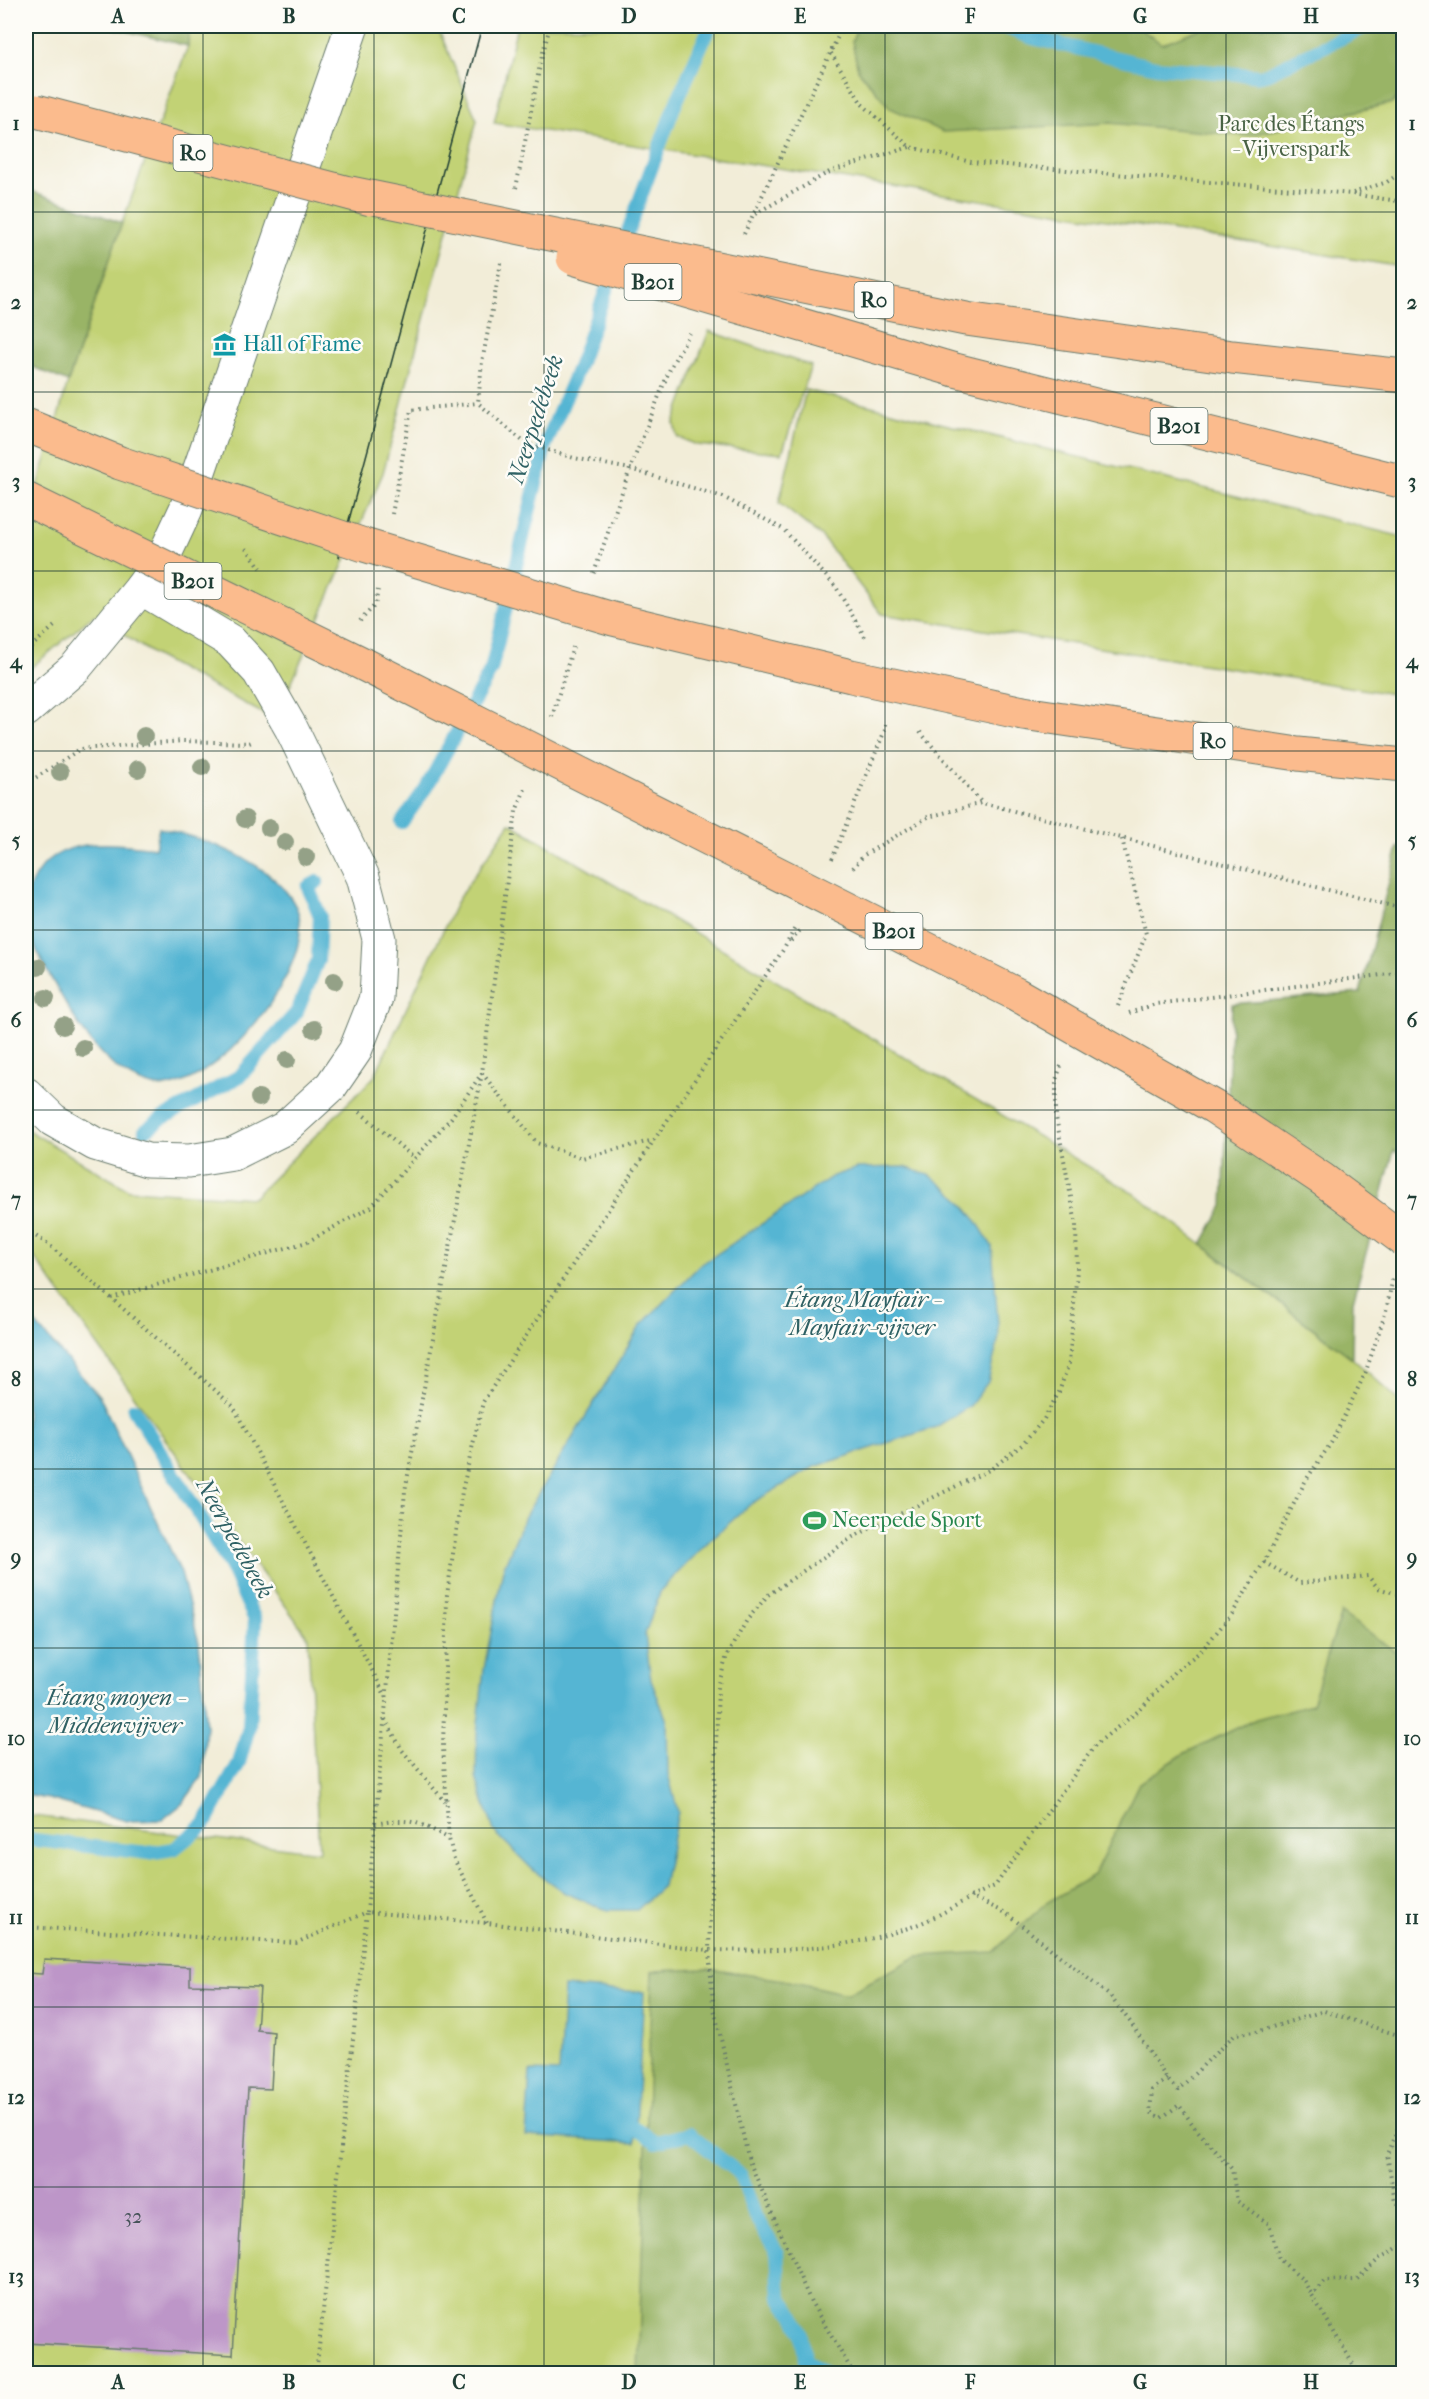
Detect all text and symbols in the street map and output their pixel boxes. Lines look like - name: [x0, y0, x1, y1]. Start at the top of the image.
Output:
- text: A: [110, 5, 126, 28]
- text: B: [282, 5, 296, 28]
- text: C: [452, 5, 466, 28]
- text: D: [621, 5, 637, 28]
- text: E: [794, 5, 806, 28]
- text: F: [964, 5, 976, 28]
- text: G: [1133, 5, 1147, 28]
- text: H: [1303, 5, 1319, 28]
- park label: Parc des Étangs - Vijverspark: [1218, 110, 1364, 162]
- text: 1: [12, 112, 20, 135]
- text: 1: [1408, 112, 1416, 135]
- road number: R0: [174, 135, 212, 171]
- road number: B201: [624, 264, 682, 300]
- road number: R0: [854, 282, 894, 318]
- text: 2: [11, 291, 21, 314]
- text: 2: [1407, 291, 1417, 314]
- museum icon: Hall of Fame: [212, 331, 238, 357]
- place label: Hall of Fame: [243, 331, 361, 357]
- water label: Neerpedebeek: [501, 351, 569, 488]
- road number: B201: [1150, 408, 1208, 444]
- text: 3: [12, 470, 20, 493]
- text: 3: [1408, 470, 1416, 493]
- road number: B201: [164, 563, 222, 599]
- text: 4: [9, 650, 23, 674]
- text: 4: [1405, 650, 1419, 674]
- road number: R0: [1194, 723, 1232, 759]
- text: 5: [12, 829, 21, 852]
- text: 5: [1408, 829, 1417, 852]
- road number: B201: [866, 913, 922, 949]
- text: 6: [11, 1009, 23, 1032]
- text: 6: [1407, 1009, 1419, 1032]
- text: 7: [10, 1188, 21, 1211]
- text: 7: [1406, 1188, 1417, 1211]
- water label: Étang Mayfair - Mayfair-vijver: [782, 1285, 942, 1341]
- text: 8: [11, 1368, 21, 1391]
- text: 8: [1407, 1368, 1417, 1391]
- water label: Neerpedebeek: [190, 1472, 280, 1603]
- sports icon: Neerpede Sport: [801, 1507, 827, 1533]
- place label: Neerpede Sport: [832, 1507, 982, 1533]
- text: 9: [10, 1547, 21, 1570]
- text: 9: [1406, 1547, 1417, 1570]
- water label: Étang moyen - Middenvijver: [44, 1683, 186, 1739]
- text: 10: [7, 1727, 25, 1750]
- text: 10: [1403, 1727, 1421, 1750]
- text: 11: [9, 1906, 23, 1929]
- text: 11: [1405, 1906, 1419, 1929]
- text: 12: [7, 2086, 25, 2109]
- text: 12: [1403, 2086, 1421, 2109]
- house number: 32: [124, 2205, 142, 2228]
- text: 13: [8, 2265, 24, 2288]
- text: 13: [1404, 2265, 1420, 2288]
- text: A: [110, 2371, 126, 2394]
- text: B: [282, 2371, 296, 2394]
- text: C: [452, 2371, 466, 2394]
- text: D: [621, 2371, 637, 2394]
- text: E: [794, 2371, 806, 2394]
- text: F: [964, 2371, 976, 2394]
- text: G: [1133, 2371, 1147, 2394]
- text: H: [1303, 2371, 1319, 2394]

